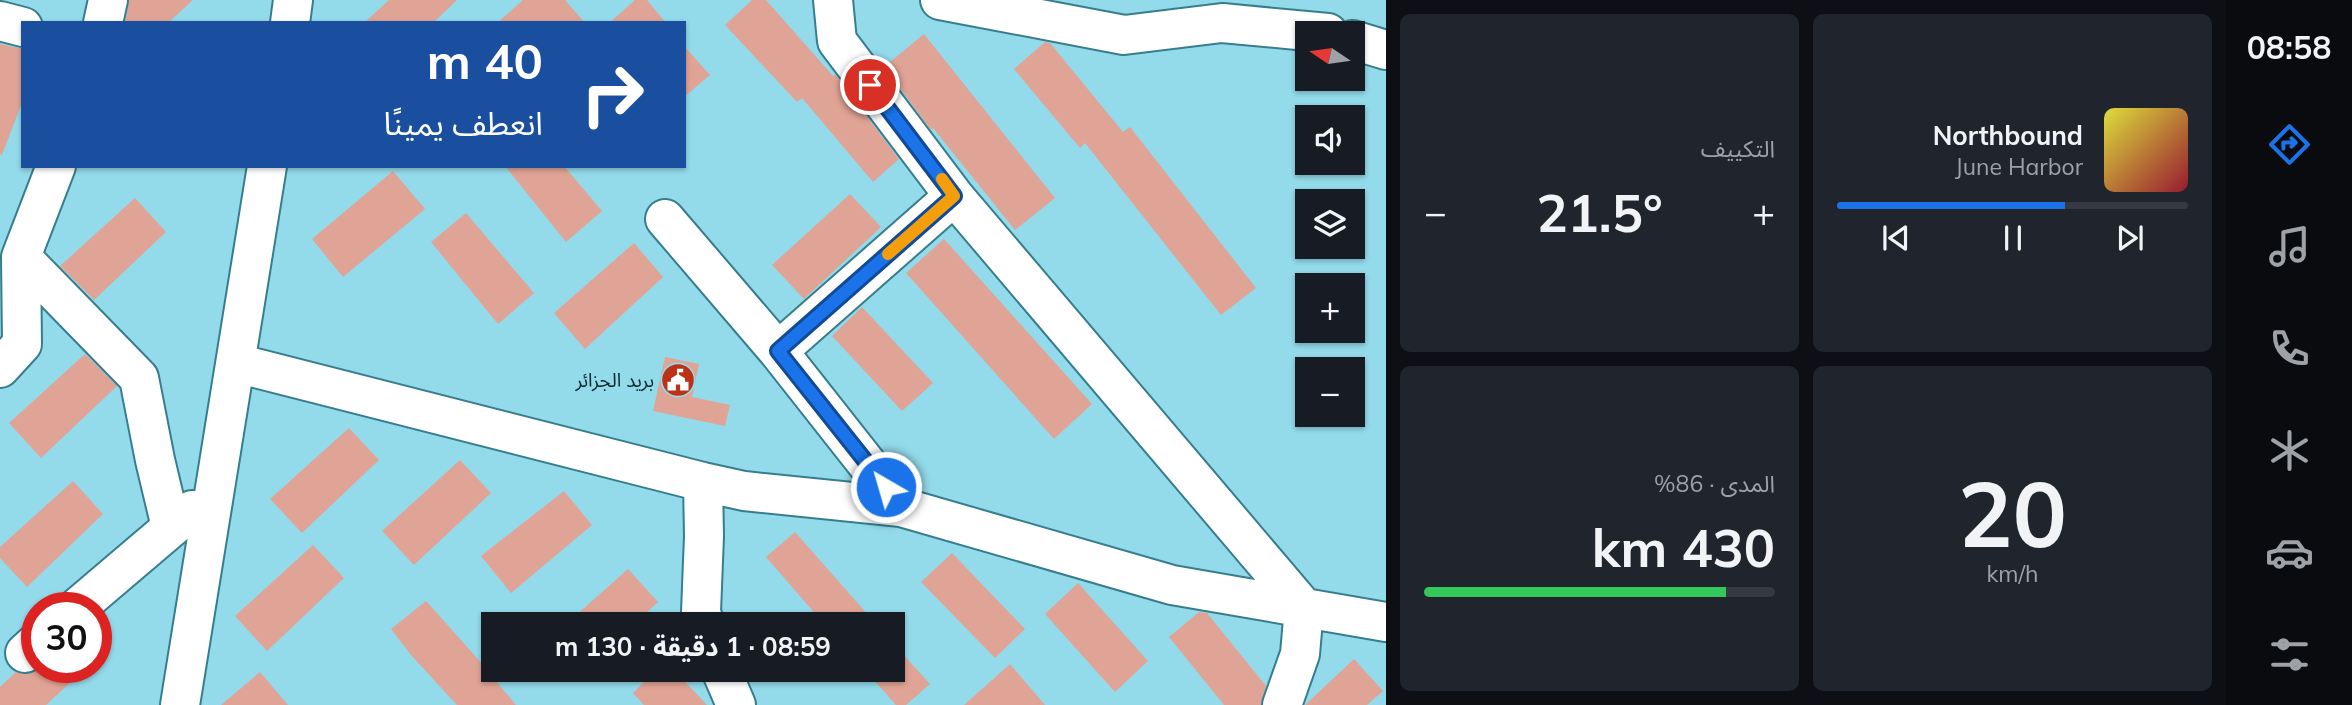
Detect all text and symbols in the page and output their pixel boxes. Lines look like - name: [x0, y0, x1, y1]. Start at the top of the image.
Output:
- north arrow: [1295, 21, 1365, 91]
- map controls: [1295, 21, 1365, 427]
- text: 08:58: [2247, 27, 2331, 67]
- text: 40 m: [427, 30, 543, 91]
- icon: right: [567, 49, 658, 140]
- pin: [840, 55, 900, 115]
- icon: arrive: [851, 66, 889, 104]
- text: انعطف يمينًا: [384, 103, 543, 143]
- button: sound: [1295, 105, 1365, 175]
- text: Northbound: [1933, 119, 2083, 152]
- icon: directions: [2265, 120, 2314, 169]
- text: التكييف: [1701, 134, 1775, 163]
- text: June Harbor: [1955, 152, 2083, 181]
- text: 21.5°: [1536, 180, 1663, 245]
- text: −: [1424, 188, 1447, 236]
- text: +: [1752, 188, 1775, 236]
- button: layers: [1295, 189, 1365, 259]
- icon: previous: [1877, 219, 1915, 257]
- icon: pause: [1994, 219, 2032, 257]
- icon: next: [2111, 219, 2149, 257]
- icon: music: [2265, 222, 2314, 271]
- button: +: [1295, 273, 1365, 343]
- icon: phone: [2265, 324, 2314, 373]
- button: −: [1295, 357, 1365, 427]
- public building icon: بريد الجزائر: [659, 361, 697, 399]
- place label: بريد الجزائر: [574, 368, 654, 392]
- icon: climate: [2265, 426, 2314, 475]
- position arrow: [849, 450, 923, 524]
- text: 20: [1958, 456, 2067, 570]
- text: المدى · 86%: [1654, 469, 1775, 498]
- text: 430 km: [1592, 515, 1775, 580]
- icon: car: [2265, 528, 2314, 577]
- text: km/h: [1986, 559, 2039, 588]
- speed limit sign: 30: [21, 592, 112, 683]
- text: 08:59 · 1 دقيقة · 130 m: [555, 630, 831, 663]
- icon: filters: [2265, 630, 2314, 679]

